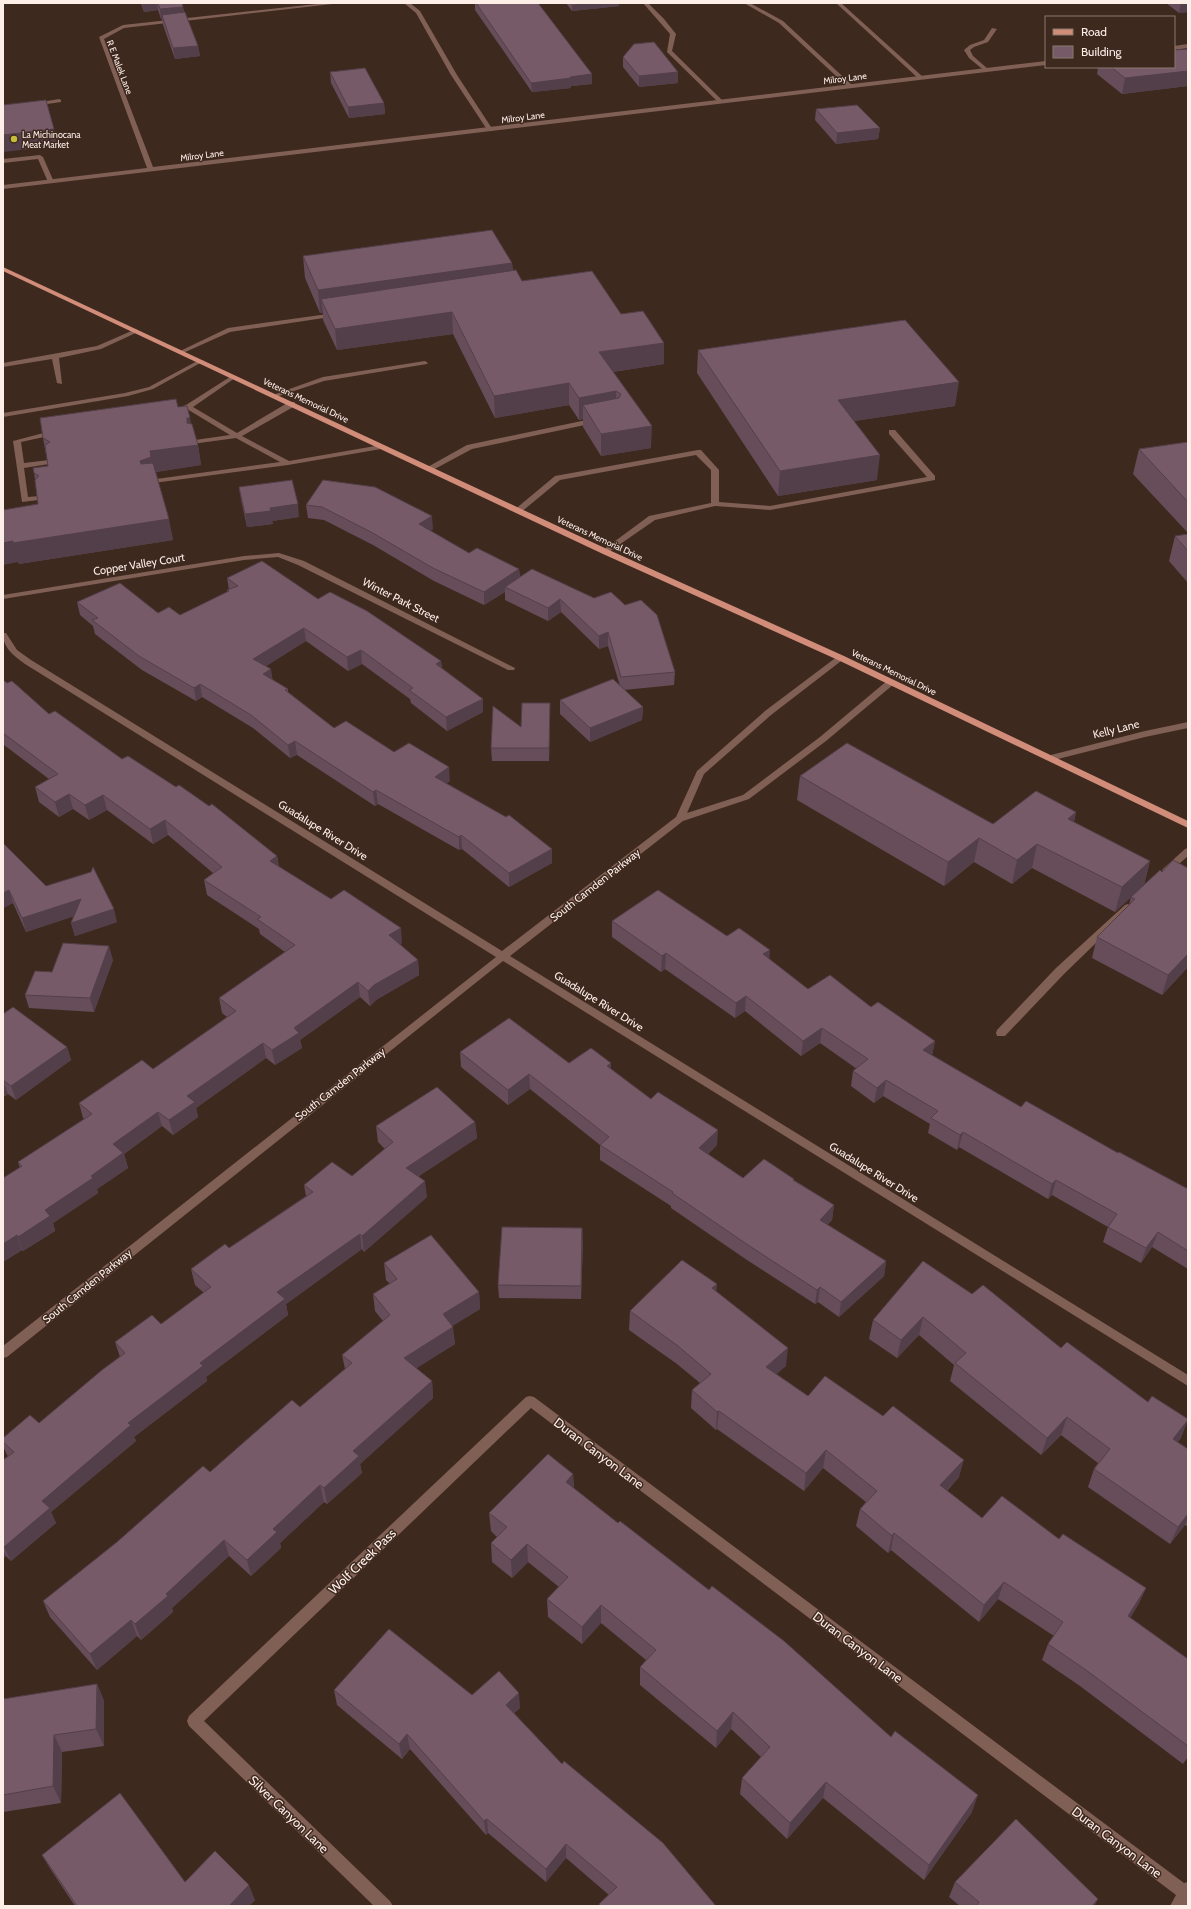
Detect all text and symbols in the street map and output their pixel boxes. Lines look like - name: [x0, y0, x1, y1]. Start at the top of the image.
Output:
- legend: [1045, 16, 1175, 68]
- text: Road: [1081, 24, 1107, 39]
- street label: R E Malek Lane: [105, 38, 136, 96]
- text: Building: [1081, 44, 1123, 59]
- street label: Milroy Lane: [823, 70, 868, 86]
- street label: Milroy Lane: [501, 109, 546, 125]
- place label: La Michinocana Meat Market: [22, 129, 81, 150]
- marker: La Michinocana Meat Market: [9, 134, 19, 144]
- street label: Milroy Lane: [180, 147, 225, 163]
- street label: Veterans Memorial Drive: [261, 375, 351, 425]
- street label: Veterans Memorial Drive: [555, 513, 645, 563]
- street label: Copper Valley Court: [92, 550, 186, 578]
- street label: Winter Park Street: [360, 575, 442, 626]
- street label: Veterans Memorial Drive: [850, 647, 939, 698]
- street label: Kelly Lane: [1091, 716, 1141, 742]
- street label: Guadalupe River Drive: [276, 797, 371, 863]
- street label: South Camden Parkway: [547, 845, 643, 925]
- street label: Guadalupe River Drive: [552, 968, 647, 1034]
- street label: South Camden Parkway: [292, 1044, 388, 1124]
- street label: Guadalupe River Drive: [827, 1139, 922, 1205]
- street label: South Camden Parkway: [40, 1245, 135, 1326]
- street label: Duran Canyon Lane: [551, 1414, 647, 1492]
- street label: Wolf Creek Pass: [325, 1524, 399, 1597]
- street label: Duran Canyon Lane: [810, 1608, 906, 1686]
- street label: Silver Canyon Lane: [246, 1772, 333, 1856]
- street label: Duran Canyon Lane: [1069, 1803, 1165, 1881]

